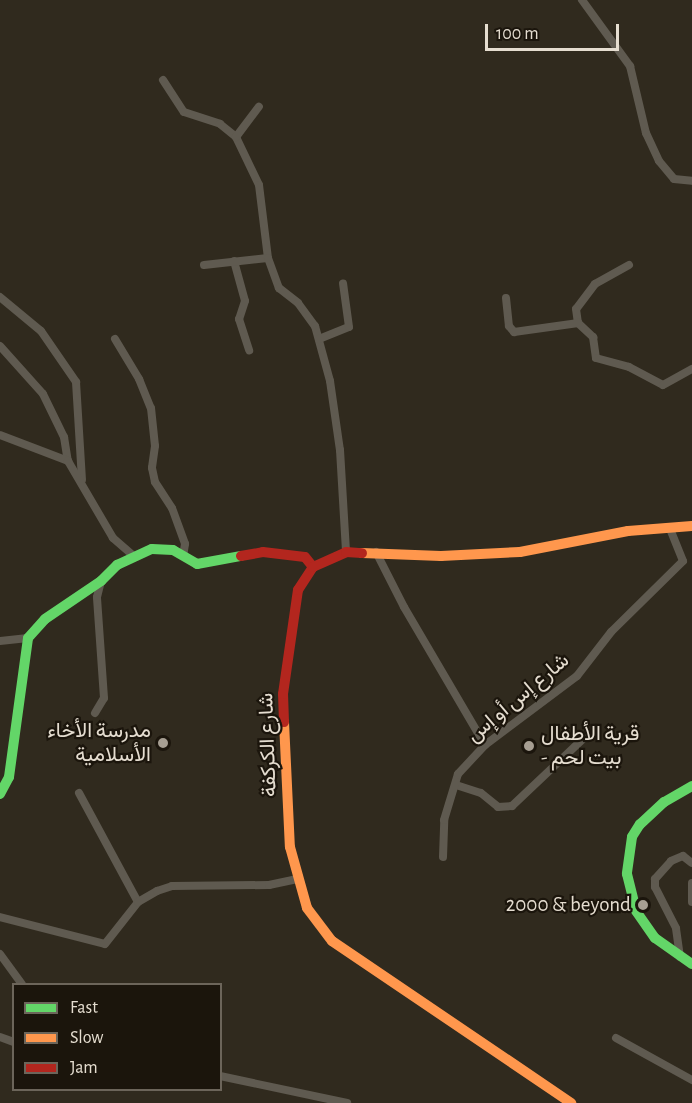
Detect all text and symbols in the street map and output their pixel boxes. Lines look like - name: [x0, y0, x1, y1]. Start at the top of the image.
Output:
- scale bar: [488, 12, 622, 50]
- text: 100 m: [496, 25, 539, 43]
- street label: شارع إس أو إس: [462, 648, 574, 748]
- street label: شارع الكركفة: [254, 693, 282, 797]
- place label: مدرسة الأخاء الأسلامية: [47, 718, 151, 768]
- place label: قرية الأطفال - بيت لحم: [541, 721, 639, 771]
- marker: مدرسة الأخاء الأسلامية: [156, 736, 170, 750]
- marker: قرية الأطفال - بيت لحم: [522, 739, 536, 753]
- place label: 2000 & beyond: [506, 892, 631, 918]
- marker: 2000 & beyond: [636, 898, 650, 912]
- legend: [12, 983, 222, 1091]
- text: Fast: [70, 999, 98, 1017]
- text: Slow: [70, 1029, 103, 1047]
- text: Jam: [70, 1059, 98, 1077]

